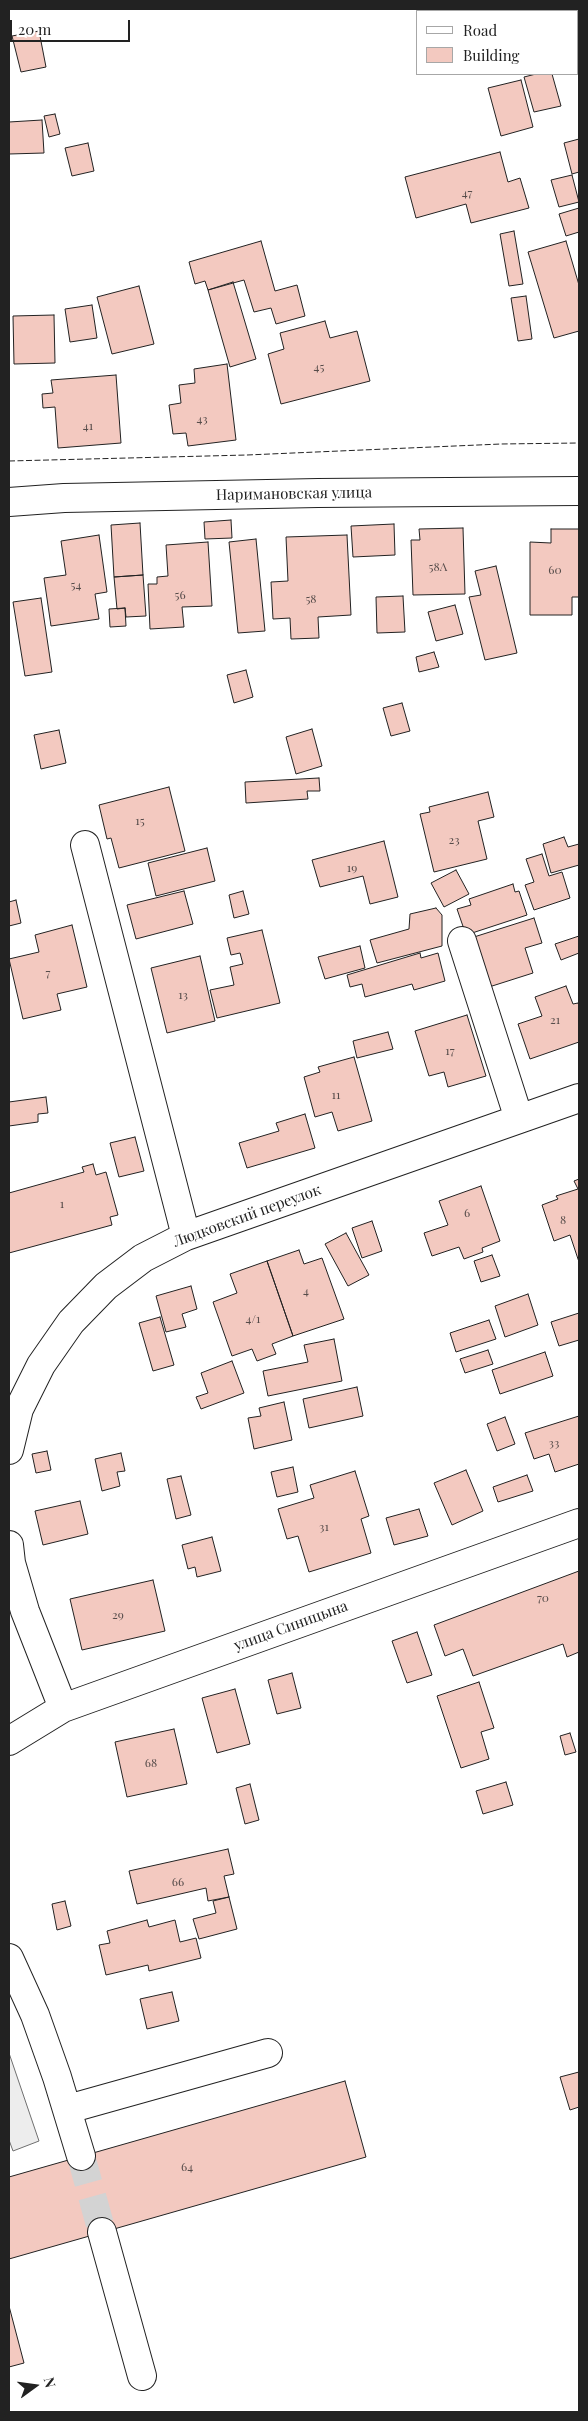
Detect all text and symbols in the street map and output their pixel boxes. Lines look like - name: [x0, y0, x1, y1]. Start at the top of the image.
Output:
- scale bar: [12, 10, 132, 42]
- legend: [416, 10, 578, 75]
- text: 20 m: [18, 19, 51, 39]
- text: Road: [463, 20, 497, 40]
- text: Building: [463, 45, 519, 65]
- house number: 47: [462, 186, 472, 200]
- house number: 45: [314, 360, 324, 374]
- house number: 43: [196, 412, 208, 426]
- house number: 41: [83, 419, 93, 433]
- street label: Наримановская улица: [216, 484, 372, 504]
- house number: 58А: [429, 560, 447, 574]
- house number: 60: [548, 563, 562, 577]
- house number: 54: [71, 578, 81, 592]
- house number: 56: [174, 588, 186, 602]
- house number: 58: [305, 592, 317, 606]
- house number: 15: [135, 814, 145, 828]
- house number: 23: [448, 833, 460, 847]
- house number: 19: [347, 861, 357, 875]
- house number: 7: [46, 966, 50, 980]
- house number: 13: [178, 988, 188, 1002]
- house number: 21: [550, 1013, 560, 1027]
- house number: 17: [445, 1044, 455, 1058]
- house number: 11: [332, 1088, 340, 1102]
- street label: Людковский переулок: [170, 1181, 324, 1251]
- house number: 1: [60, 1197, 64, 1211]
- house number: 6: [464, 1206, 470, 1220]
- house number: 8: [560, 1213, 566, 1227]
- house number: 4: [303, 1284, 309, 1298]
- house number: 4/1: [246, 1312, 260, 1326]
- house number: 33: [549, 1436, 559, 1450]
- house number: 31: [319, 1520, 329, 1534]
- house number: 70: [537, 1591, 549, 1605]
- street label: улица Синицына: [232, 1597, 350, 1655]
- house number: 29: [112, 1608, 124, 1622]
- house number: 68: [145, 1756, 157, 1770]
- house number: 66: [172, 1875, 184, 1889]
- house number: 64: [181, 2160, 193, 2174]
- north arrow: [10, 2361, 60, 2411]
- text: N: [40, 2375, 60, 2389]

